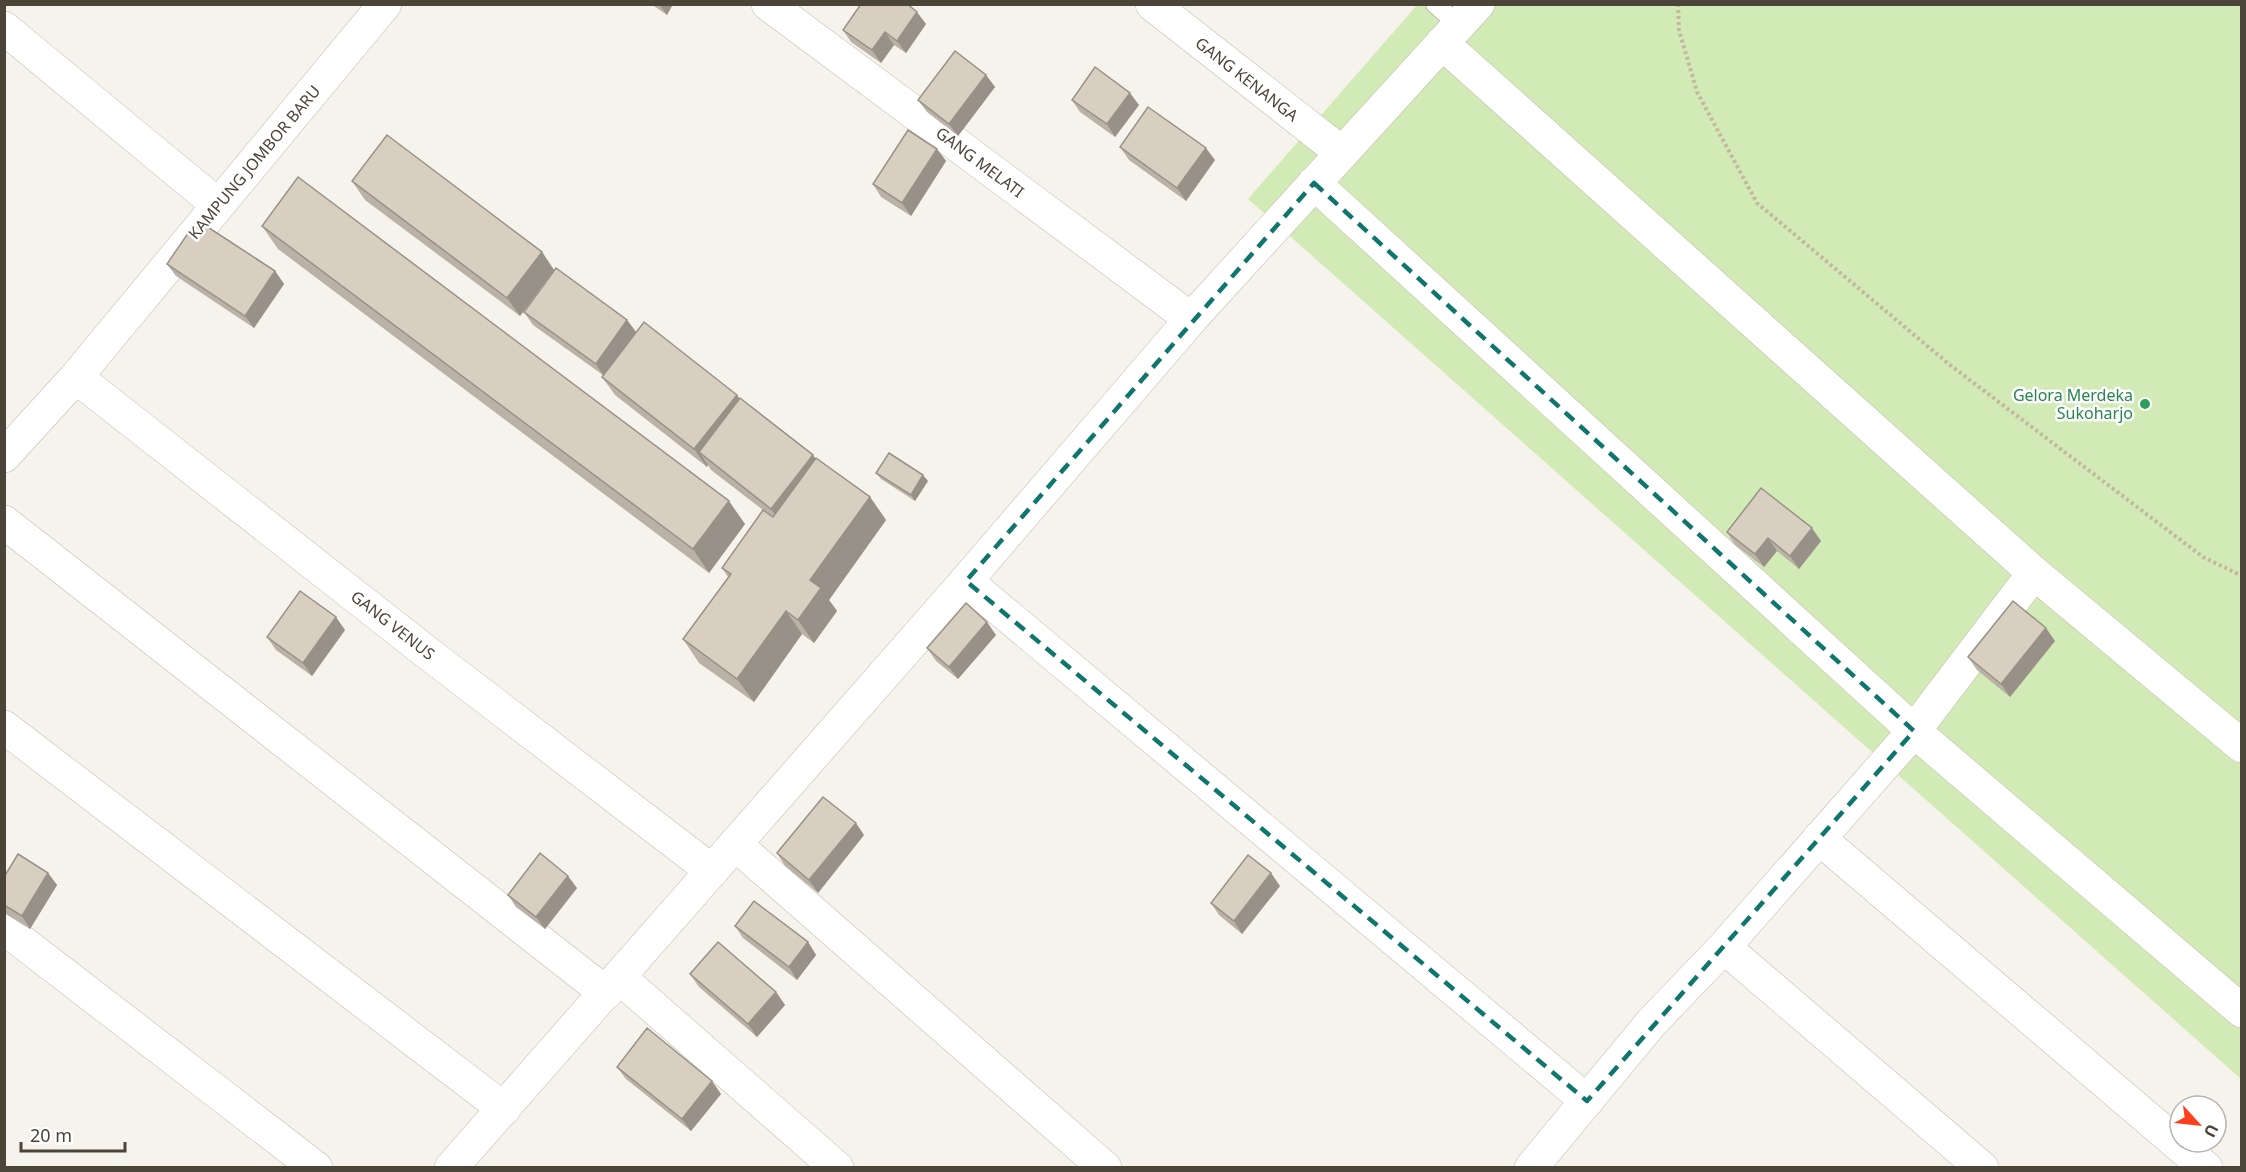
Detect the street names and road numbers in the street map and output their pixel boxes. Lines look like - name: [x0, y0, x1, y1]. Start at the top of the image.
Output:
- street label: GANG KENANGA: [1191, 32, 1304, 127]
- street label: KAMPUNG JOMBOR BARU: [183, 80, 325, 244]
- street label: GANG MELATI: [931, 122, 1029, 202]
- street label: GANG VENUS: [346, 585, 440, 665]

